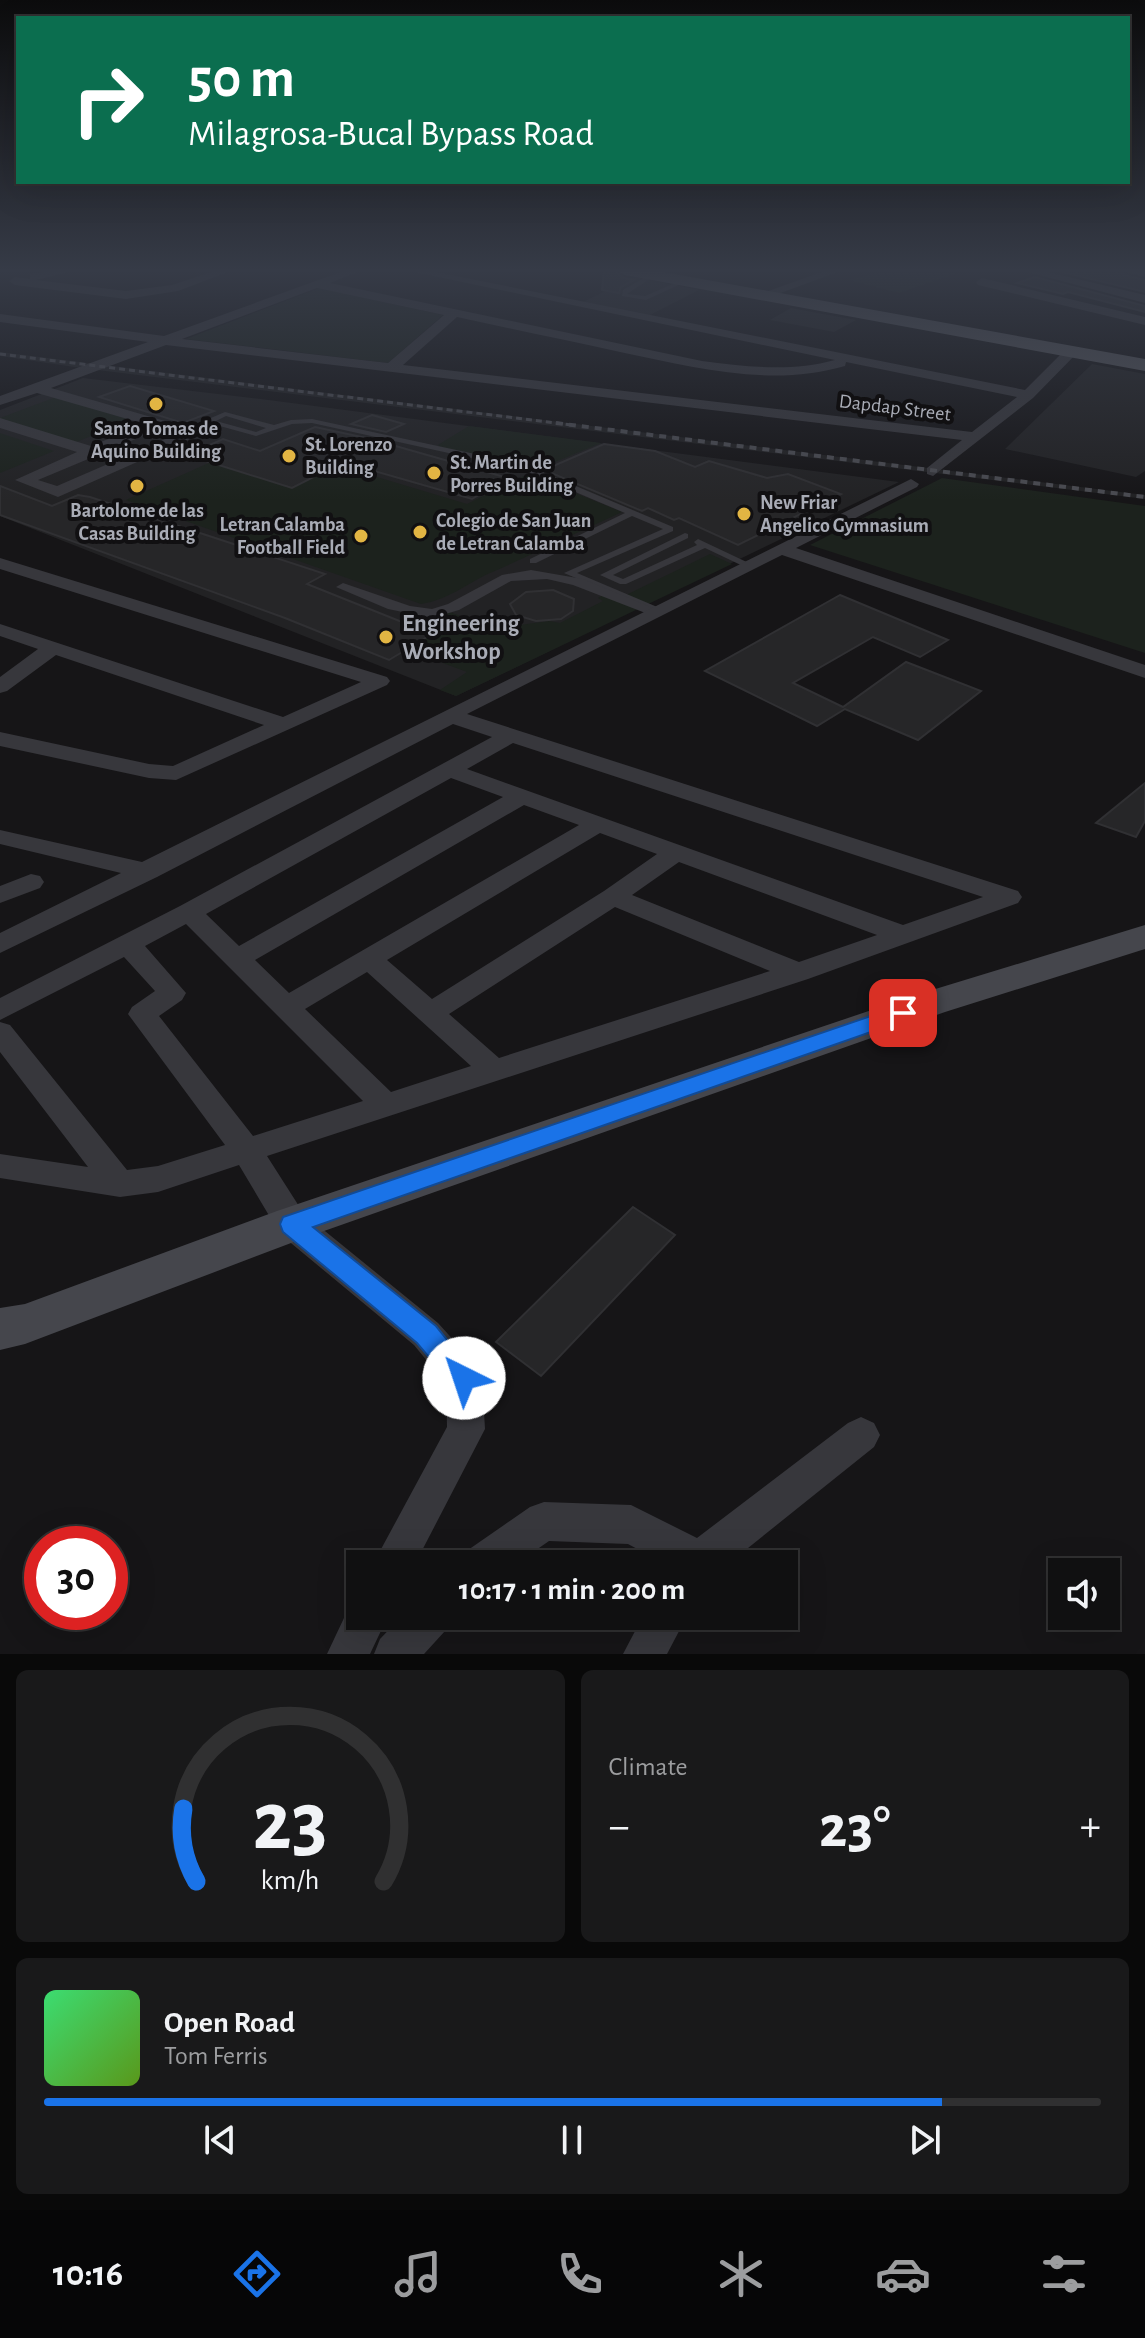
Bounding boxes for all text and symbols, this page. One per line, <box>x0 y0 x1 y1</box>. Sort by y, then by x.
icon: right <box>56 48 160 152</box>
text: 50 m <box>188 51 295 107</box>
text: Milagrosa-Bucal Bypass Road <box>188 116 594 152</box>
street label: Dapdap Street <box>838 391 953 425</box>
marker: Santo Tomas de Aquino Building <box>147 395 165 413</box>
place label: Santo Tomas de Aquino Building <box>91 419 222 462</box>
place label: St. Lorenzo Building <box>305 435 393 478</box>
marker: St. Lorenzo Building <box>280 447 298 465</box>
place label: St. Martin de Porres Building <box>450 453 574 496</box>
marker: St. Martin de Porres Building <box>425 464 443 482</box>
marker: Bartolome de las Casas Building <box>128 477 146 495</box>
place label: New Friar Angelico Gymnasium <box>760 493 929 536</box>
place label: Bartolome de las Casas Building <box>70 501 204 544</box>
marker: New Friar Angelico Gymnasium <box>735 505 753 523</box>
place label: Colegio de San Juan de Letran Calamba <box>436 511 591 554</box>
place label: Letran Calamba Football Field <box>219 515 345 558</box>
marker: Colegio de San Juan de Letran Calamba <box>411 523 429 541</box>
marker: Letran Calamba Football Field <box>352 527 370 545</box>
place label: Engineering Workshop <box>402 612 521 664</box>
marker: Engineering Workshop <box>377 628 395 646</box>
pin <box>869 979 937 1047</box>
icon: arrive <box>881 991 925 1035</box>
position arrow <box>422 1336 506 1420</box>
speed limit sign: 30 <box>24 1526 128 1630</box>
map controls <box>1048 1558 1120 1630</box>
button: sound <box>1048 1558 1120 1630</box>
text: 10:17 · 1 min · 200 m <box>459 1575 685 1605</box>
text: Climate <box>609 1754 687 1780</box>
text: 23 <box>253 1781 328 1865</box>
text: 23° <box>819 1798 891 1858</box>
text: − <box>609 1805 630 1849</box>
text: + <box>1080 1805 1101 1849</box>
text: km/h <box>261 1866 320 1895</box>
text: Open Road <box>164 2008 295 2038</box>
text: Tom Ferris <box>164 2043 268 2069</box>
icon: previous <box>198 2118 242 2162</box>
icon: pause <box>550 2118 594 2162</box>
icon: next <box>903 2118 947 2162</box>
icon: directions <box>229 2246 285 2302</box>
icon: music <box>390 2246 446 2302</box>
icon: phone <box>552 2246 608 2302</box>
icon: climate <box>713 2246 769 2302</box>
icon: car <box>875 2246 931 2302</box>
icon: filters <box>1036 2246 1092 2302</box>
text: 10:16 <box>53 2256 123 2292</box>

